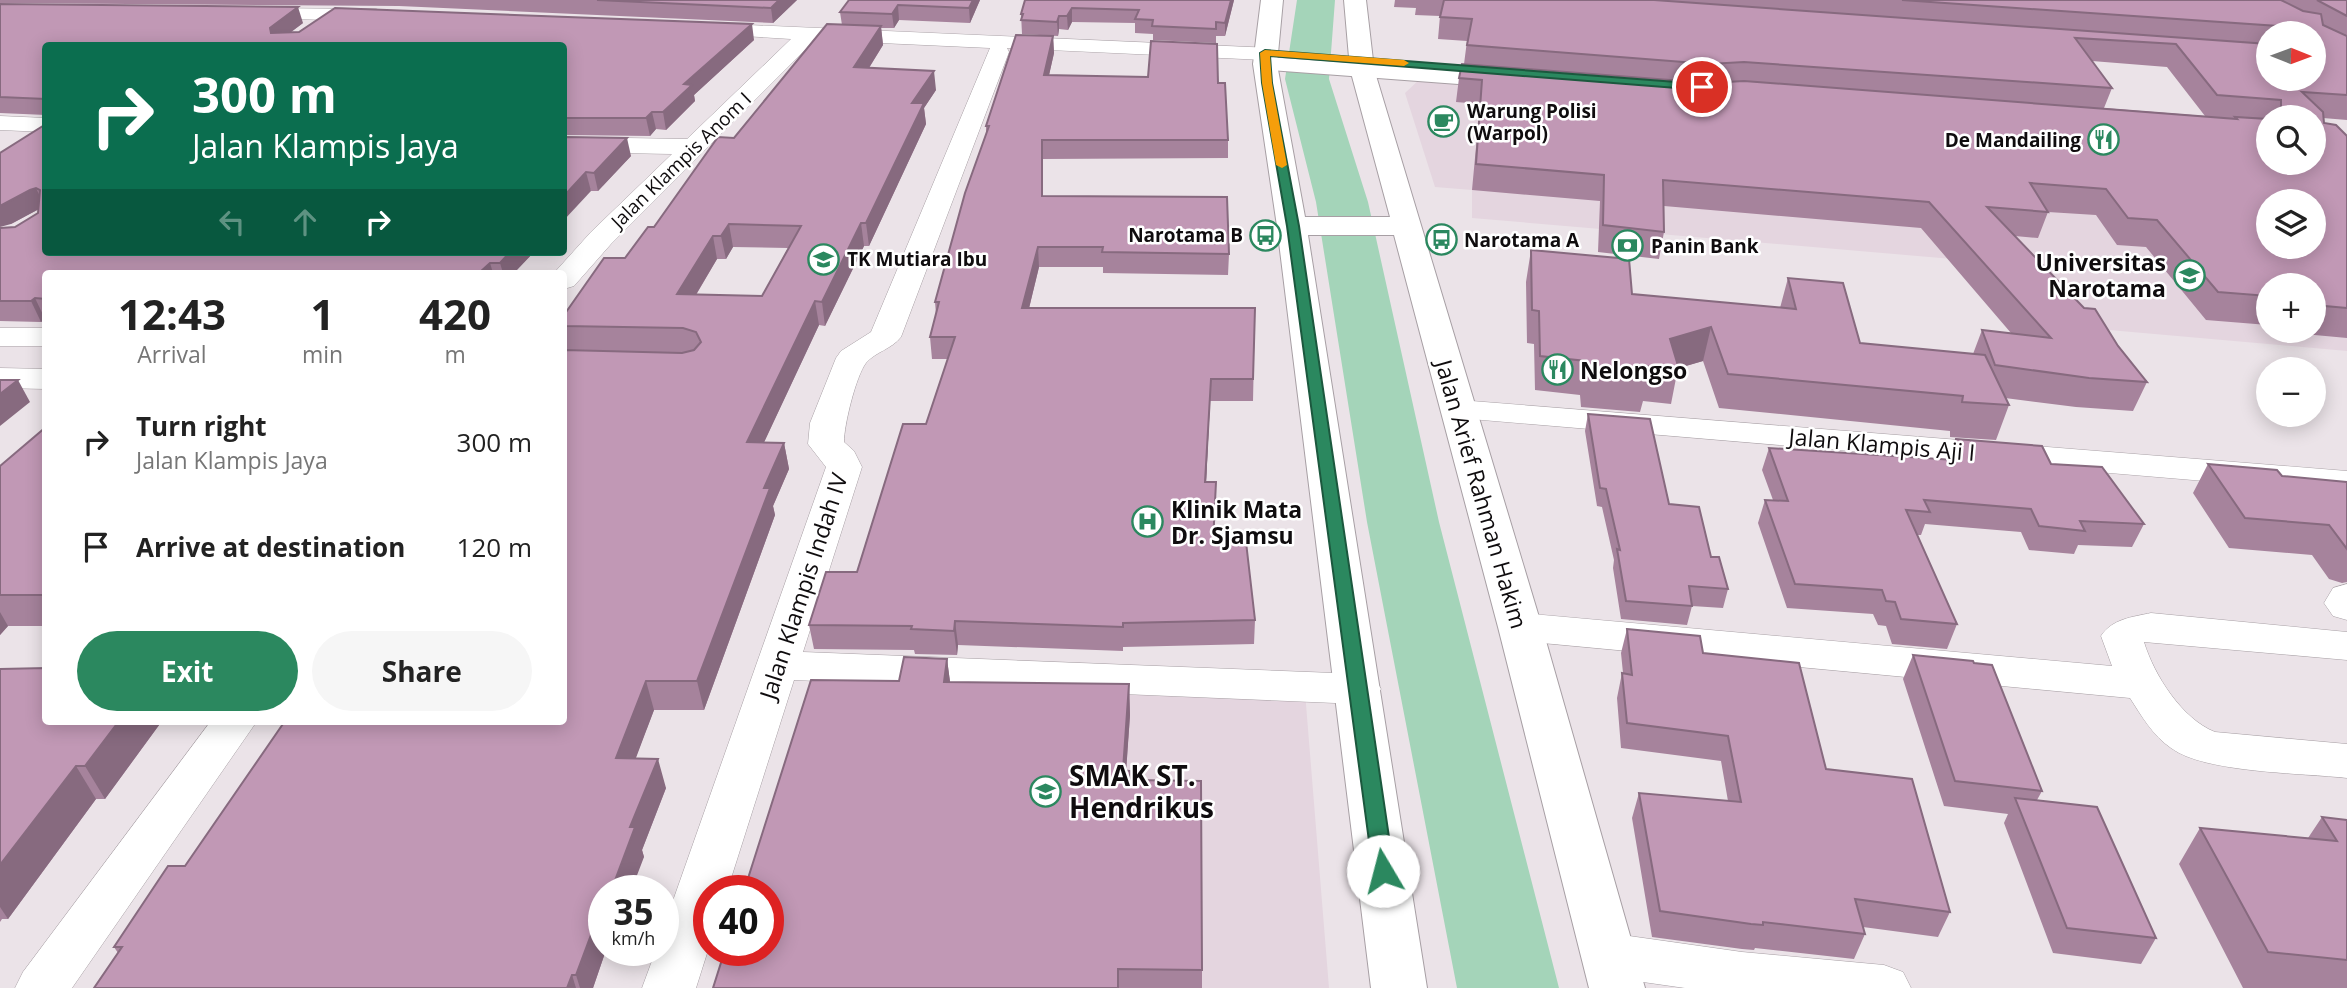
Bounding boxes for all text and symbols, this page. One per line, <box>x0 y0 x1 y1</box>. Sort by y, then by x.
north arrow <box>2256 21 2326 91</box>
map controls <box>2256 21 2326 427</box>
pin <box>1672 57 1732 117</box>
text: 300 m <box>192 61 337 127</box>
icon: arrive <box>1683 68 1721 106</box>
icon: right <box>77 70 168 161</box>
street label: Jalan Klampis Anom I <box>604 86 757 235</box>
place label: Warung Polisi (Warpol) <box>1467 98 1597 146</box>
cafe icon: Warung Polisi (Warpol) <box>1427 105 1461 139</box>
button: search <box>2256 105 2326 175</box>
restaurant icon: De Mandailing <box>2087 123 2121 157</box>
text: Jalan Klampis Jaya <box>192 124 459 167</box>
place label: De Mandailing <box>1945 127 2081 153</box>
button: layers <box>2256 189 2326 259</box>
icon: left <box>213 203 251 241</box>
icon: ahead <box>286 203 324 241</box>
icon: right <box>359 203 397 241</box>
bus stop icon: Narotama B <box>1249 218 1283 252</box>
place label: Narotama B <box>1128 222 1243 248</box>
bus stop icon: Narotama A <box>1424 223 1458 257</box>
place label: Narotama A <box>1464 227 1580 253</box>
bank icon: Panin Bank <box>1611 229 1645 263</box>
place label: Panin Bank <box>1651 233 1759 259</box>
school or university icon: TK Mutiara Ibu <box>807 242 841 276</box>
place label: TK Mutiara Ibu <box>847 246 987 272</box>
place label: Universitas Narotama <box>2036 246 2166 304</box>
school or university icon: Universitas Narotama <box>2172 258 2206 292</box>
button: + <box>2256 273 2326 343</box>
text: 12:43 <box>118 285 226 342</box>
text: 1 <box>310 285 335 342</box>
text: 420 <box>419 285 491 342</box>
text: Arrival <box>137 338 207 370</box>
text: min <box>302 338 343 370</box>
text: m <box>444 338 466 370</box>
restaurant icon: Nelongso <box>1540 353 1574 387</box>
street label: Jalan Arief Rahman Hakim <box>1428 354 1536 632</box>
place label: Nelongso <box>1580 354 1687 386</box>
button: − <box>2256 357 2326 427</box>
text: Turn right <box>136 408 267 444</box>
street label: Jalan Klampis Aji I <box>1785 420 1977 468</box>
icon: right <box>77 423 115 461</box>
text: 300 m <box>457 424 532 460</box>
text: Jalan Klampis Jaya <box>136 444 328 476</box>
street label: Jalan Klampis Indah IV <box>751 469 855 705</box>
place label: Klinik Mata Dr. Sjamsu <box>1171 493 1302 551</box>
hospital icon: Klinik Mata Dr. Sjamsu <box>1131 505 1165 539</box>
icon: arrive <box>77 528 115 566</box>
text: Arrive at destination <box>136 529 405 565</box>
text: 120 m <box>457 529 532 565</box>
button: Exit <box>77 631 298 711</box>
button: Share <box>312 631 532 711</box>
place label: SMAK ST. Hendrikus <box>1069 756 1214 826</box>
school or university icon: SMAK ST. Hendrikus <box>1029 774 1063 808</box>
position arrow <box>1346 834 1420 908</box>
speed limit sign: 40 <box>693 875 784 966</box>
text: 35 <box>613 888 654 935</box>
text: km/h <box>612 926 655 950</box>

